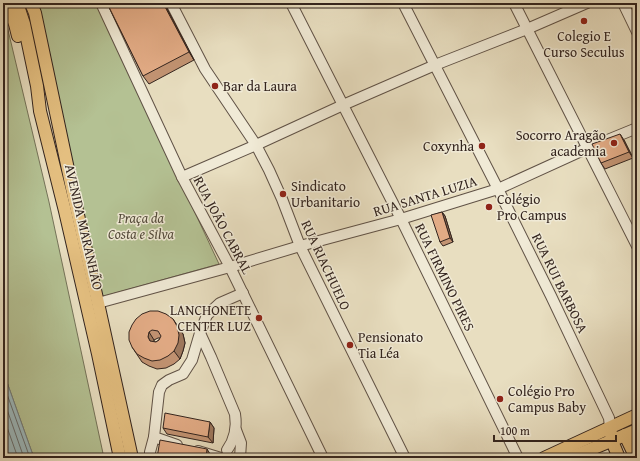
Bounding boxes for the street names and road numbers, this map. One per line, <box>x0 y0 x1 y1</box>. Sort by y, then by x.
street label: AVENIDA MARANHÃO <box>60 162 108 292</box>
street label: RUA SANTA LUZIA <box>371 171 480 221</box>
street label: RUA JOÃO CABRAL <box>189 173 257 278</box>
street label: RUA RIACHUELO <box>296 217 356 313</box>
street label: RUA FIRMINO PIRES <box>410 220 480 334</box>
street label: RUA RUI BARBOSA <box>527 230 593 337</box>

